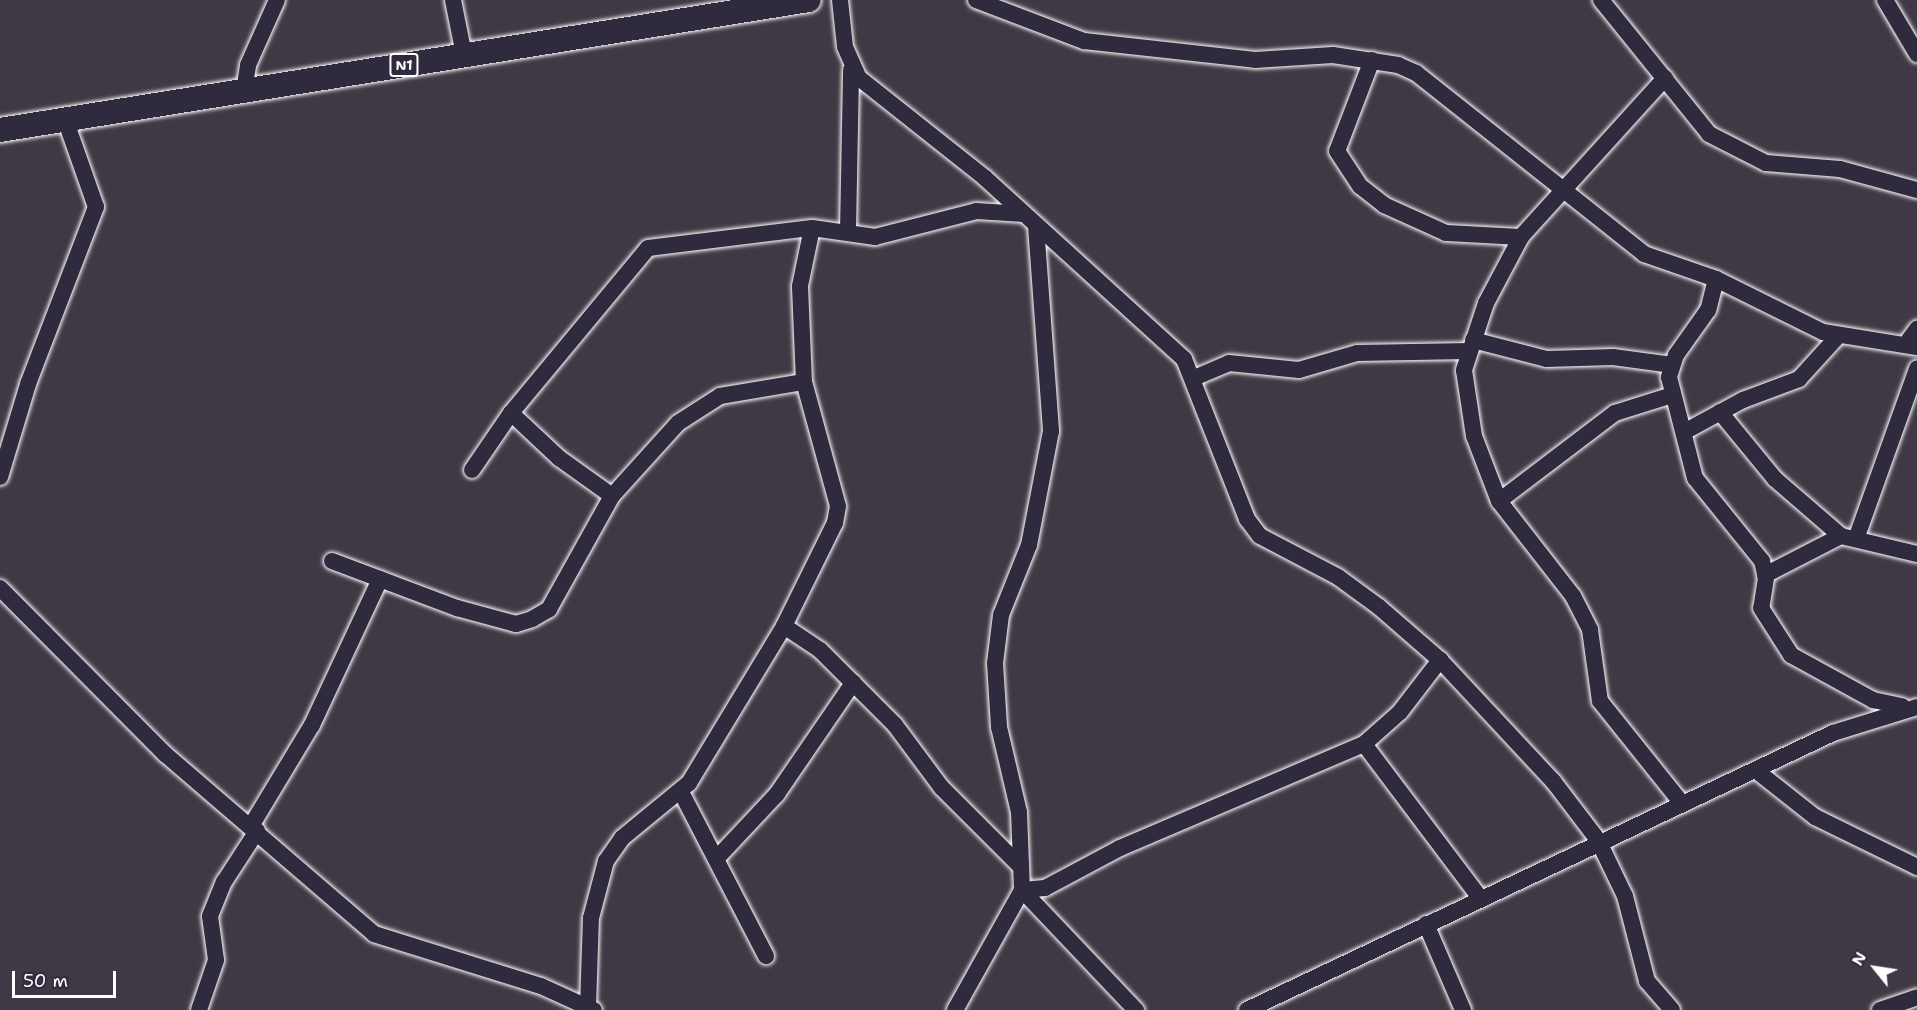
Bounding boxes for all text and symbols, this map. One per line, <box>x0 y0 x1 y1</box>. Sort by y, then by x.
road number: N1 <box>389 54 419 76</box>
north arrow <box>1845 938 1905 998</box>
text: N <box>1847 948 1871 969</box>
scale bar <box>15 959 118 997</box>
text: 50 m <box>23 969 68 993</box>

